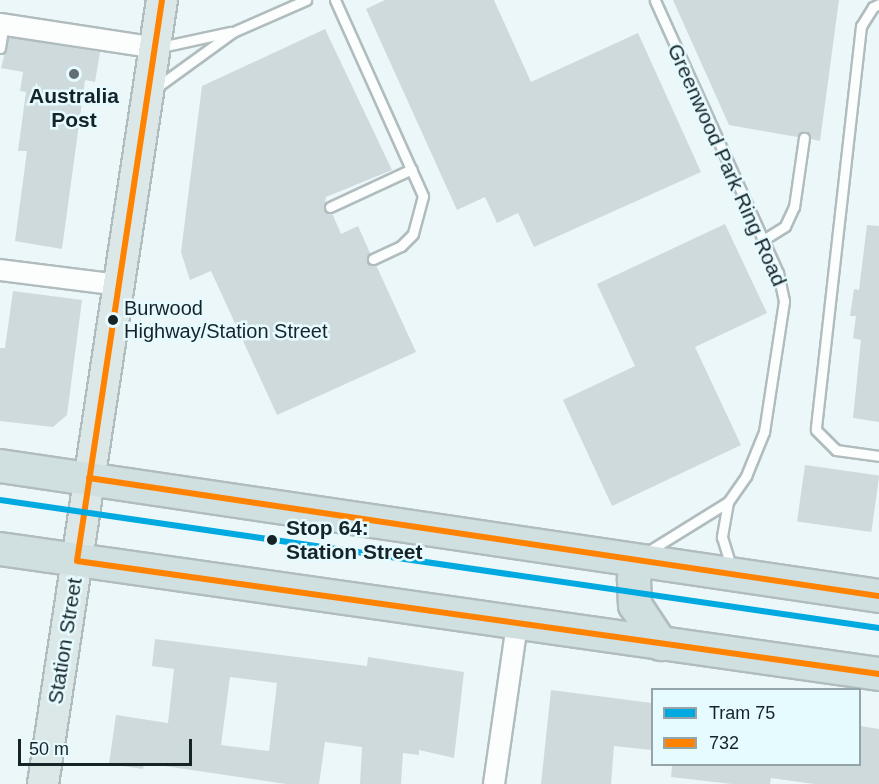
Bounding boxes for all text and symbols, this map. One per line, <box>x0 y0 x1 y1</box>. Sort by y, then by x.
street label: Greenwood Park Ring Road <box>662 40 792 290</box>
marker: Australia Post <box>67 67 81 81</box>
place label: Australia Post <box>29 83 119 133</box>
place label: Burwood Highway/Station Street <box>124 296 327 343</box>
marker: Burwood Highway/Station Street <box>107 314 119 326</box>
place label: Stop 64: Station Street <box>286 515 423 565</box>
marker: Stop 64: Station Street <box>263 531 281 549</box>
street label: Station Street <box>43 576 87 706</box>
legend <box>651 688 861 766</box>
text: Tram 75 <box>709 703 775 723</box>
scale bar <box>21 727 195 765</box>
text: 732 <box>709 733 739 753</box>
text: 50 m <box>29 739 69 759</box>

